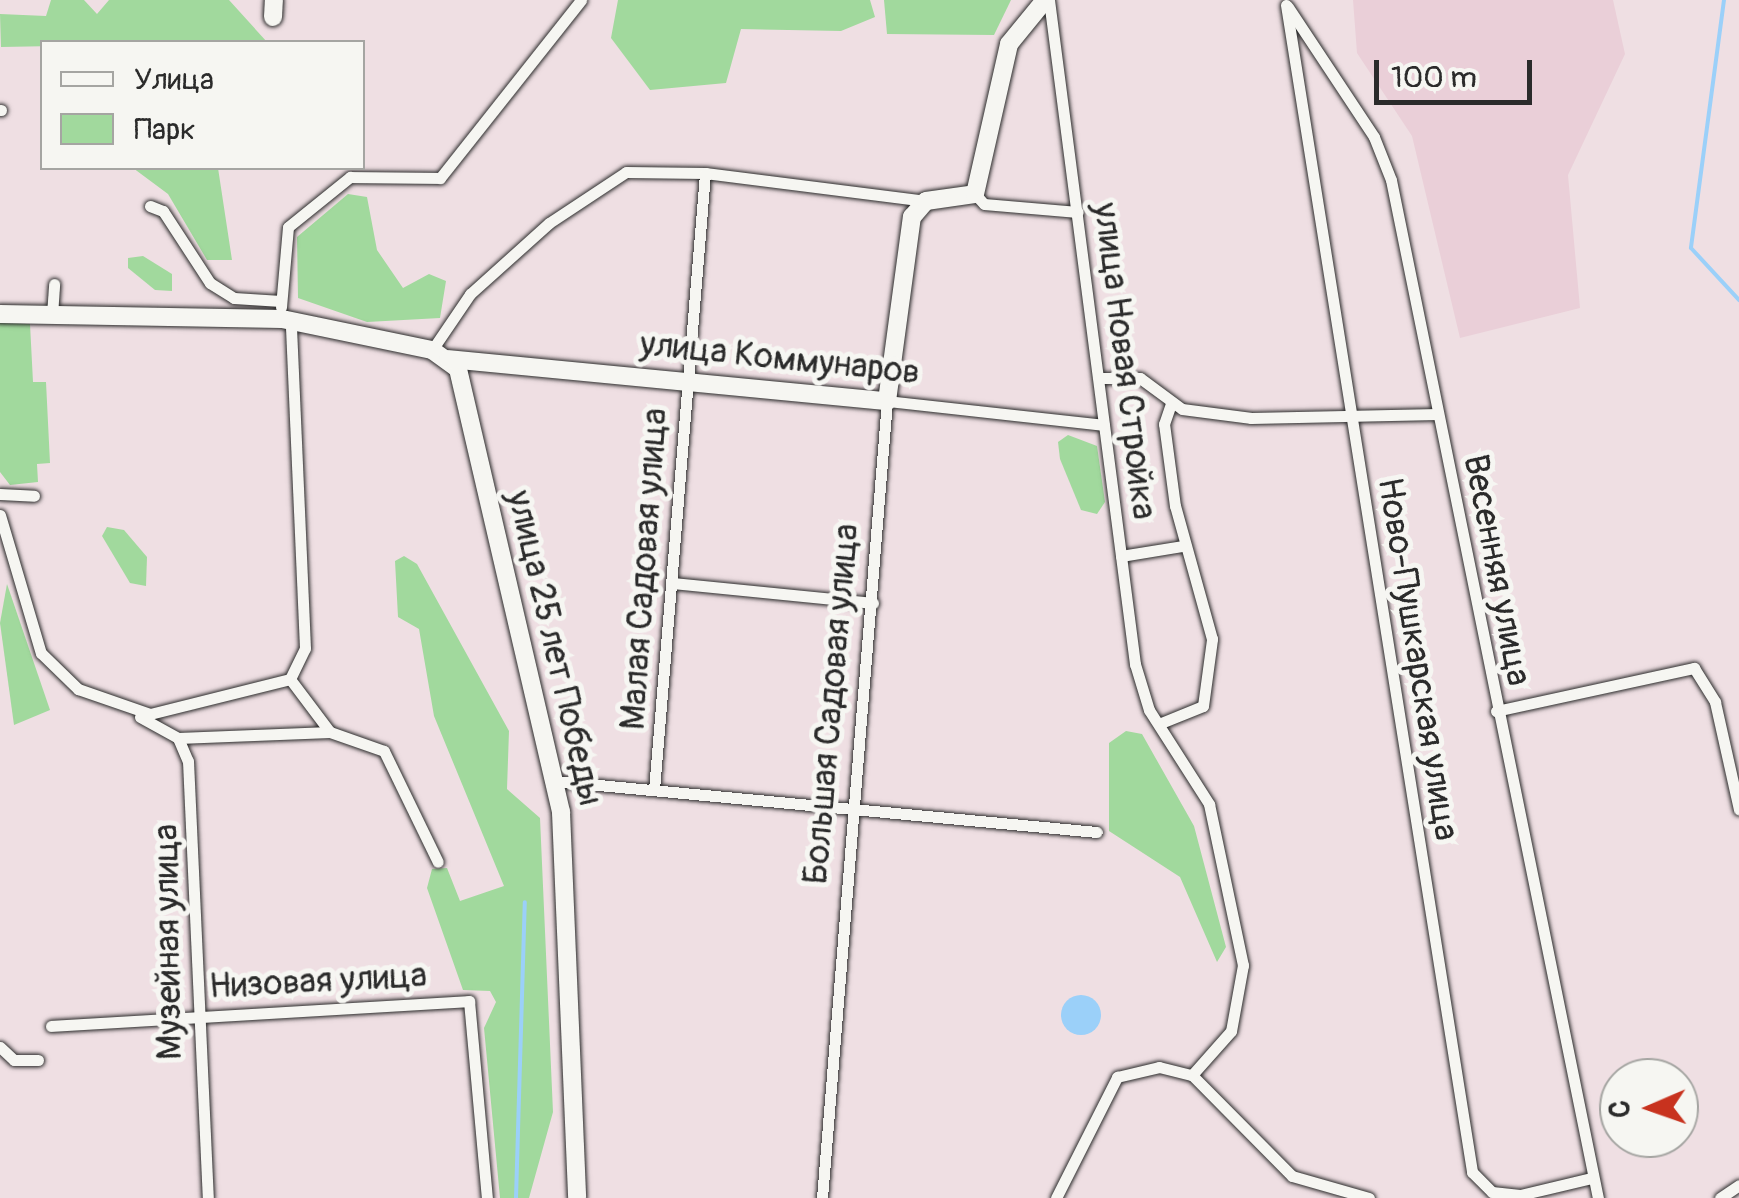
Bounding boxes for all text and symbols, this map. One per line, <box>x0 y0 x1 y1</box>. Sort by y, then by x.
legend <box>40 40 365 170</box>
scale bar <box>1379 40 1536 102</box>
text: 100 m <box>1391 59 1477 96</box>
text: Улица <box>134 61 214 98</box>
text: Парк <box>134 111 196 148</box>
street label: улица Новая Стройка <box>1085 200 1165 522</box>
street label: улица Коммунаров <box>638 322 922 394</box>
street label: Малая Садовая улица <box>612 407 676 731</box>
street label: Весенняя улица <box>1454 451 1540 689</box>
street label: Ново-Пушкарская улица <box>1369 475 1467 843</box>
street label: улица 25 лет Победы <box>498 486 612 810</box>
street label: Большая Садовая улица <box>794 522 868 886</box>
street label: Музейная улица <box>145 824 191 1060</box>
street label: Низовая улица <box>208 954 428 1008</box>
north arrow <box>1599 1058 1699 1158</box>
text: С <box>1603 1100 1638 1118</box>

